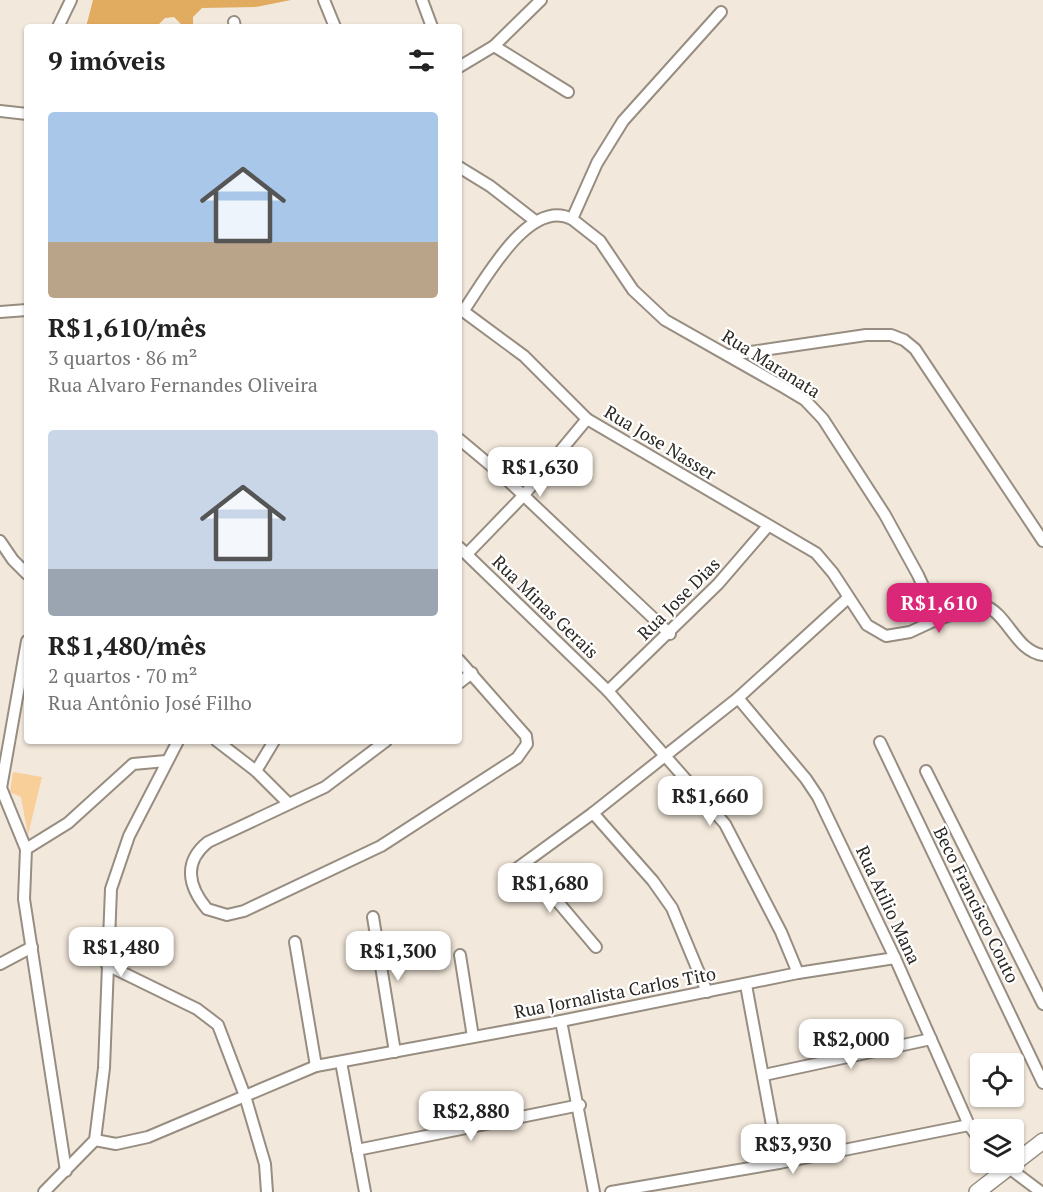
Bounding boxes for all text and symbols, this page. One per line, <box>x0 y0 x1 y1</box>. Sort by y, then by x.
text: 9 imóveis <box>48 43 165 77</box>
icon: filters <box>405 44 438 77</box>
icon: home <box>189 151 297 259</box>
text: R$1,610/mês <box>48 310 206 344</box>
street label: Rua Maranata <box>718 323 825 403</box>
text: 3 quartos · 86 m² <box>48 344 197 371</box>
text: Rua Alvaro Fernandes Oliveira <box>48 371 318 398</box>
street label: Rua Jose Nasser <box>600 399 721 485</box>
pin: R$1,630 <box>485 447 595 498</box>
text: R$1,630 <box>502 453 578 480</box>
icon: home <box>189 469 297 577</box>
street label: Rua Minas Gerais <box>487 549 604 663</box>
street label: Rua Jose Dias <box>632 552 725 645</box>
pin: R$1,610 <box>884 583 994 634</box>
text: R$1,610 <box>901 589 977 616</box>
text: R$1,480/mês <box>48 628 206 662</box>
text: 2 quartos · 70 m² <box>48 662 197 689</box>
text: Rua Antônio José Filho <box>48 689 252 716</box>
pin: R$1,660 <box>655 776 765 827</box>
text: R$1,660 <box>672 782 748 809</box>
street label: Beco Francisco Couto <box>929 822 1025 987</box>
street label: Rua Atilio Mana <box>851 841 927 968</box>
pin: R$1,680 <box>495 863 605 914</box>
text: R$1,680 <box>512 869 588 896</box>
pin: R$1,480 <box>66 927 176 978</box>
pin: R$1,300 <box>343 931 453 982</box>
text: R$1,480 <box>83 933 159 960</box>
text: R$1,300 <box>360 937 436 964</box>
street label: Rua Jornalista Carlos Tito <box>512 961 718 1023</box>
pin: R$2,000 <box>796 1019 906 1070</box>
text: R$2,000 <box>813 1025 889 1052</box>
map controls <box>970 1053 1024 1173</box>
button: locate <box>970 1053 1024 1107</box>
pin: R$2,880 <box>416 1091 526 1142</box>
text: R$2,880 <box>433 1097 509 1124</box>
button: layers <box>970 1119 1024 1173</box>
pin: R$3,930 <box>738 1124 848 1175</box>
text: R$3,930 <box>755 1130 831 1157</box>

